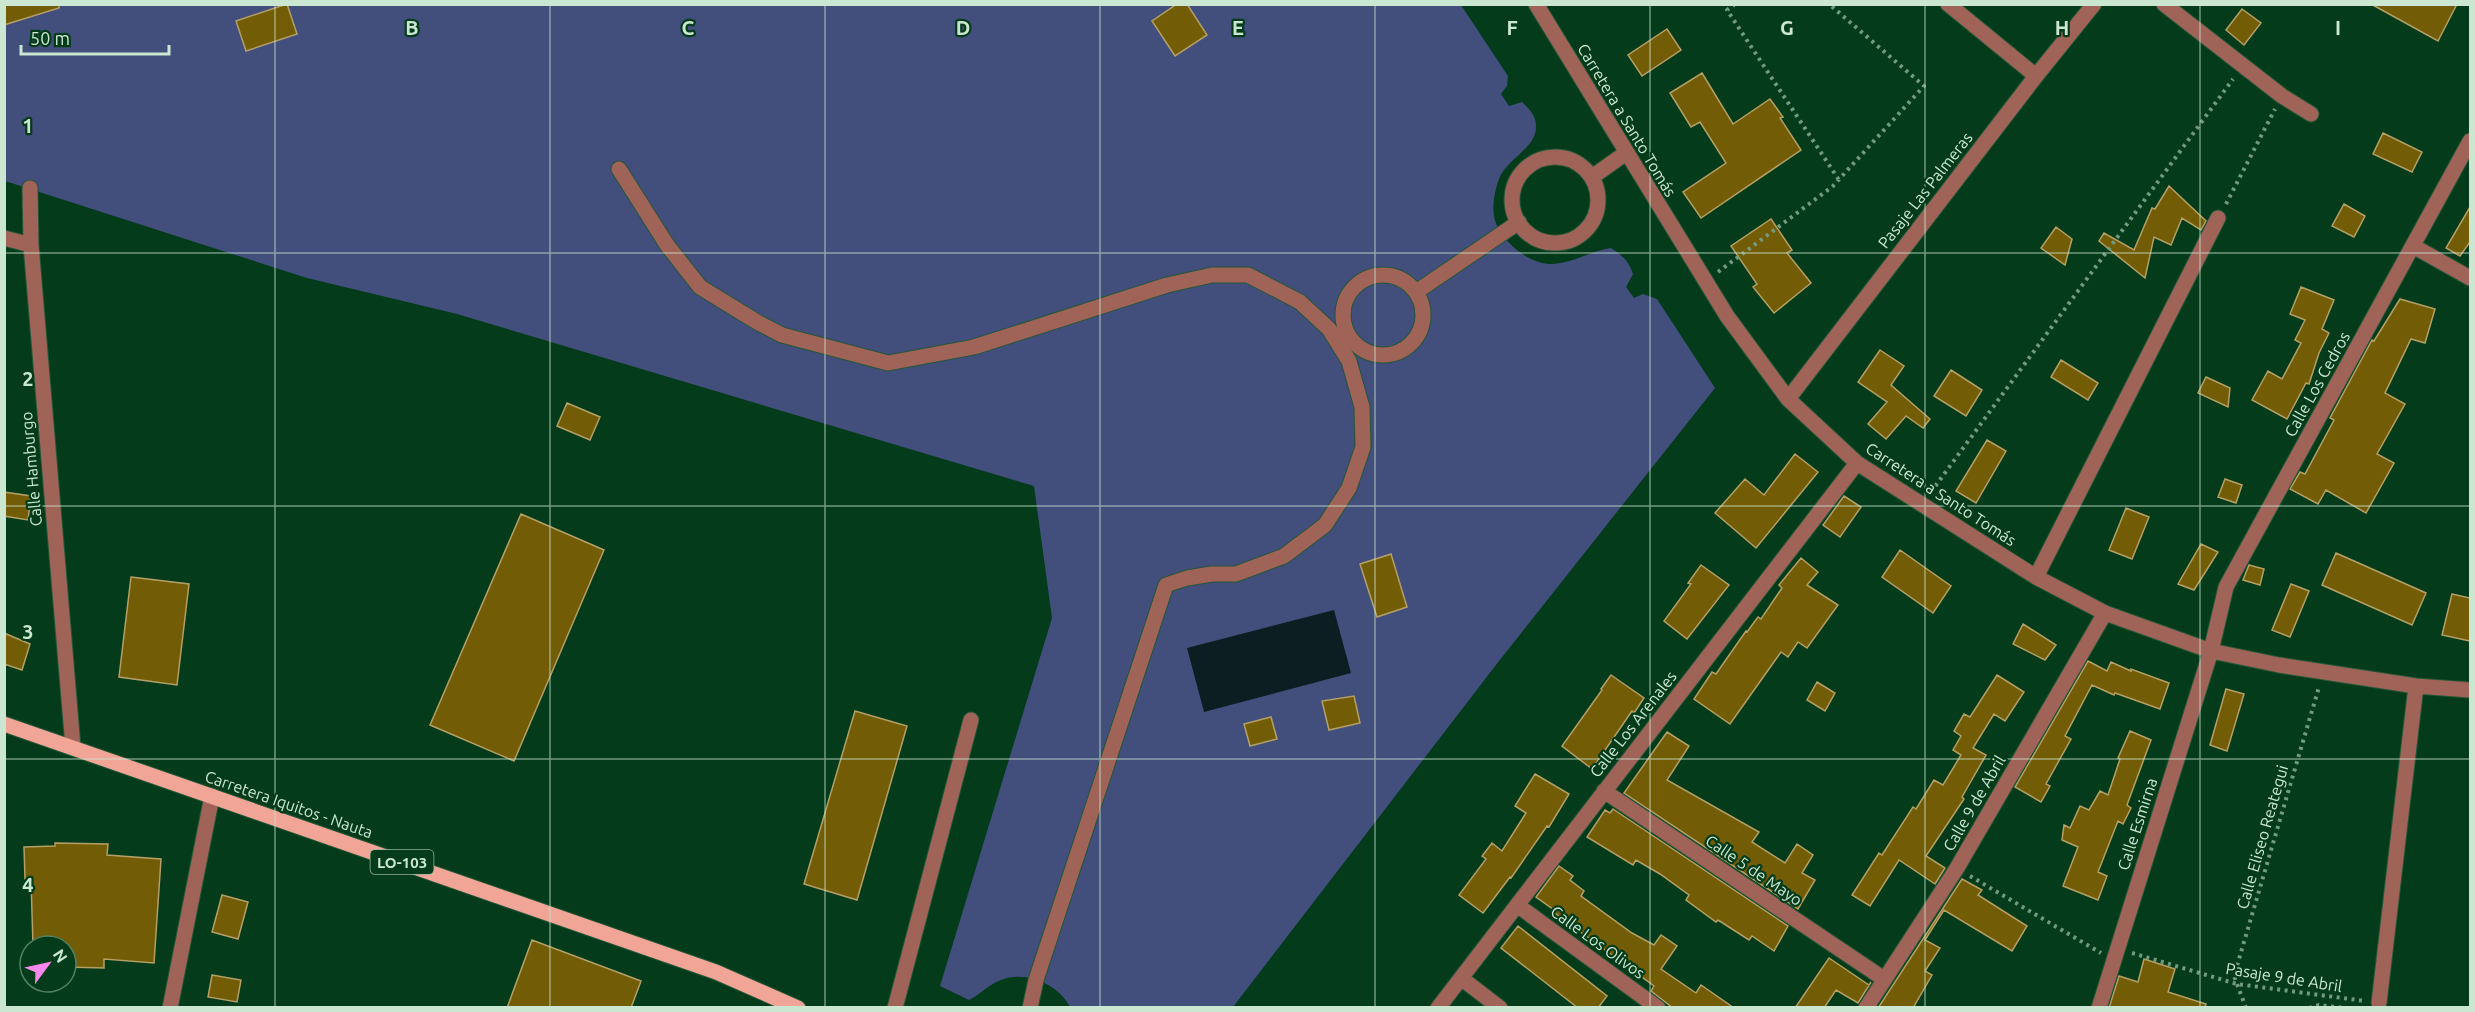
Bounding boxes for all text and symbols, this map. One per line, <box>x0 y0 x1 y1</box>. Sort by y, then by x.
text: B <box>405 16 419 39</box>
text: C <box>682 16 695 39</box>
text: D <box>956 16 970 39</box>
text: E <box>1232 16 1244 39</box>
text: F <box>1506 16 1518 39</box>
text: G <box>1780 16 1794 39</box>
text: H <box>2055 16 2069 39</box>
text: I <box>2335 16 2341 39</box>
scale bar <box>21 18 170 56</box>
text: 50 m <box>30 28 70 48</box>
street label: Carretera a Santo Tomás <box>1574 40 1680 200</box>
text: 1 <box>22 114 34 137</box>
street label: Pasaje Las Palmeras <box>1874 129 1976 251</box>
street label: Calle Los Cedros <box>2281 328 2353 440</box>
text: 2 <box>22 367 34 390</box>
street label: Calle Hamburgo <box>17 411 45 527</box>
street label: Carretera a Santo Tomás <box>1863 439 2019 549</box>
text: 3 <box>22 620 34 643</box>
street label: Calle Los Arenales <box>1586 667 1680 781</box>
street label: Calle 9 de Abril <box>1939 752 2009 854</box>
street label: Calle Eliseo Reategui <box>2233 763 2291 911</box>
street label: Carretera Iquitos - Nauta <box>203 767 375 841</box>
street label: Calle Esmirna <box>2114 776 2160 872</box>
street label: Calle 5 de Mayo <box>1702 831 1806 909</box>
road number: LO-103 <box>370 850 434 874</box>
text: 4 <box>22 873 34 896</box>
street label: Calle Los Olivos <box>1548 902 1648 982</box>
north arrow <box>18 934 78 994</box>
text: N <box>50 946 71 966</box>
street label: Pasaje 9 de Abril <box>2224 959 2344 995</box>

